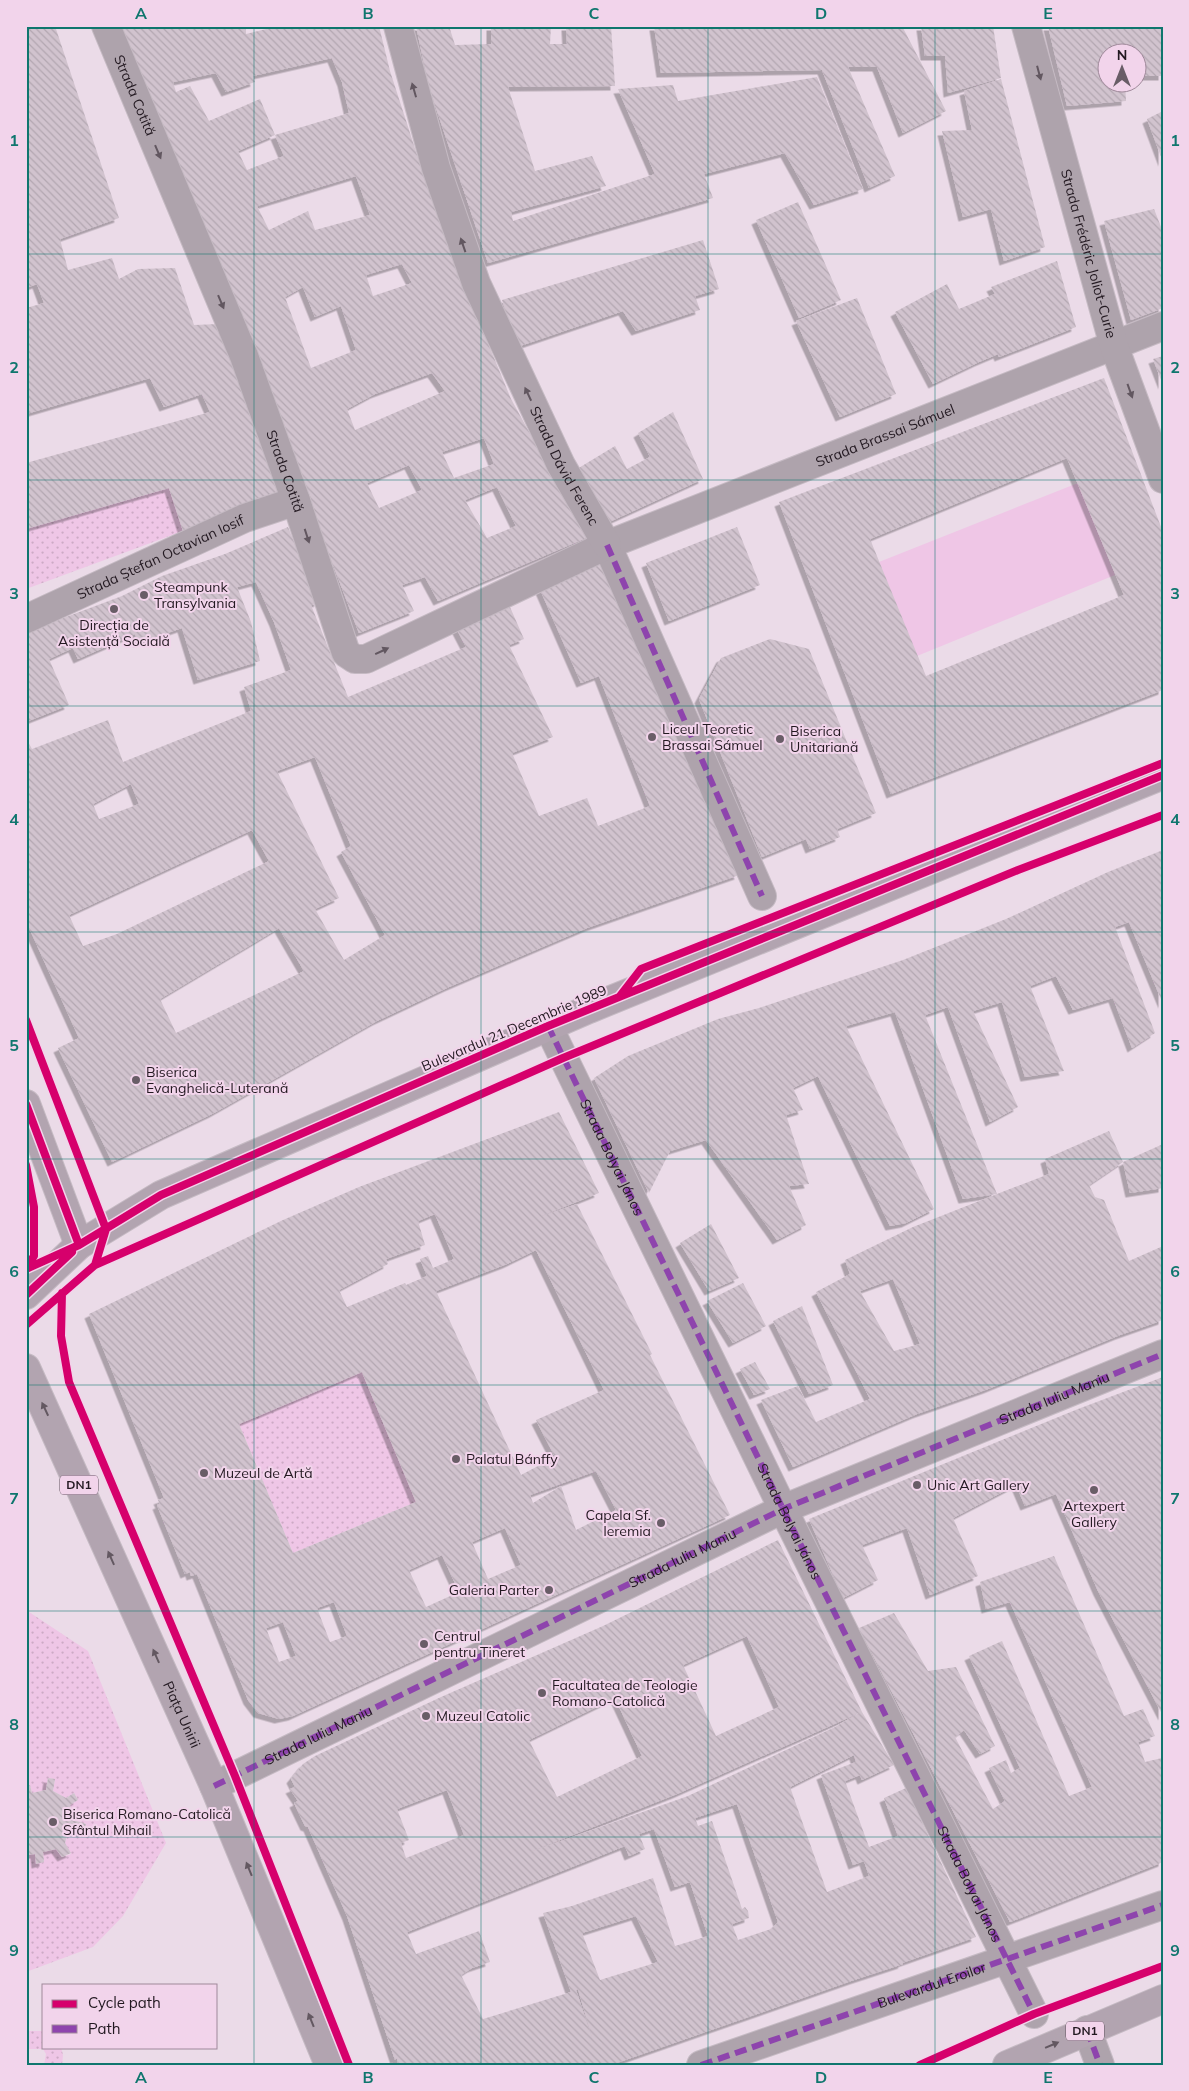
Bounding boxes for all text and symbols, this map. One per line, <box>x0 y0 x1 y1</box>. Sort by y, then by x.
text: A <box>135 3 147 23</box>
text: B <box>362 3 374 23</box>
text: C <box>589 3 600 23</box>
text: D <box>815 3 827 23</box>
text: E <box>1043 3 1053 23</box>
north arrow <box>1096 42 1146 92</box>
text: N <box>1117 46 1127 64</box>
street label: Strada Cotită <box>110 52 160 138</box>
one-way arrow <box>1035 66 1043 81</box>
one-way arrow <box>410 82 418 97</box>
text: 1 <box>9 130 19 150</box>
text: 1 <box>1170 130 1180 150</box>
one-way arrow <box>154 145 162 160</box>
street label: Strada Frédéric Joliot-Curie <box>1057 167 1120 340</box>
one-way arrow <box>459 237 467 252</box>
one-way arrow <box>217 295 225 309</box>
text: 2 <box>9 357 19 377</box>
text: 2 <box>1170 357 1180 377</box>
one-way arrow <box>1127 384 1134 399</box>
one-way arrow <box>523 387 531 401</box>
street label: Strada Brassai Sámuel <box>813 400 957 471</box>
street label: Strada Dávid Ferenc <box>526 403 603 529</box>
street label: Strada Cotită <box>262 428 308 515</box>
street label: Strada Ștefan Octavian Iosif <box>74 511 247 603</box>
one-way arrow <box>304 529 311 544</box>
place label: Steampunk Transylvania <box>154 578 236 612</box>
text: 3 <box>9 583 19 603</box>
text: 3 <box>1170 583 1180 603</box>
marker: Steampunk Transylvania <box>138 589 150 601</box>
marker: Direcția de Asistență Socială <box>108 603 120 615</box>
place label: Direcția de Asistență Socială <box>58 616 170 650</box>
one-way arrow <box>375 647 389 655</box>
place label: Liceul Teoretic Brassai Sámuel <box>662 720 763 754</box>
place label: Biserica Unitariană <box>790 722 858 756</box>
marker: Liceul Teoretic Brassai Sámuel <box>646 731 658 743</box>
marker: Biserica Unitariană <box>774 733 786 745</box>
text: 4 <box>9 809 19 829</box>
text: 4 <box>1170 809 1180 829</box>
street label: Bulevardul 21 Decembrie 1989 <box>419 981 609 1075</box>
text: 5 <box>9 1035 19 1055</box>
text: 5 <box>1170 1035 1180 1055</box>
place label: Biserica Evanghelică-Luterană <box>146 1063 288 1097</box>
marker: Biserica Evanghelică-Luterană <box>130 1074 142 1086</box>
street label: Strada Bolyai János <box>576 1096 648 1218</box>
text: 6 <box>9 1261 19 1281</box>
text: 6 <box>1170 1261 1180 1281</box>
street label: Strada Iuliu Maniu <box>997 1368 1112 1429</box>
one-way arrow <box>41 1402 49 1416</box>
place label: Palatul Bánffy <box>466 1450 558 1468</box>
marker: Palatul Bánffy <box>450 1453 462 1465</box>
street label: Strada Bolyai János <box>753 1460 826 1582</box>
place label: Muzeul de Artă <box>214 1464 313 1482</box>
marker: Muzeul de Artă <box>198 1467 210 1479</box>
road number: DN1 <box>60 1476 98 1494</box>
place label: Unic Art Gallery <box>927 1476 1030 1494</box>
marker: Unic Art Gallery <box>911 1479 923 1491</box>
marker: Artexpert Gallery <box>1088 1484 1100 1496</box>
text: 7 <box>9 1488 19 1508</box>
text: 7 <box>1170 1488 1180 1508</box>
place label: Artexpert Gallery <box>1063 1497 1125 1531</box>
place label: Capela Sf. Ieremia <box>586 1506 651 1540</box>
marker: Capela Sf. Ieremia <box>655 1517 667 1529</box>
street label: Strada Iuliu Maniu <box>626 1524 739 1592</box>
one-way arrow <box>107 1551 115 1565</box>
place label: Galeria Parter <box>449 1581 540 1599</box>
marker: Galeria Parter <box>543 1584 555 1596</box>
place label: Centrul pentru Tineret <box>434 1627 525 1661</box>
marker: Centrul pentru Tineret <box>418 1638 430 1650</box>
one-way arrow <box>151 1649 159 1663</box>
place label: Facultatea de Teologie Romano-Catolică <box>552 1676 698 1710</box>
street label: Piața Unirii <box>159 1678 205 1751</box>
marker: Facultatea de Teologie Romano-Catolică <box>536 1687 548 1699</box>
street label: Strada Iuliu Maniu <box>261 1701 375 1769</box>
place label: Muzeul Catolic <box>436 1707 530 1725</box>
marker: Muzeul Catolic <box>420 1710 432 1722</box>
text: 8 <box>9 1714 19 1734</box>
text: 8 <box>1170 1714 1180 1734</box>
place label: Biserica Romano-Catolică Sfântul Mihail <box>63 1805 231 1839</box>
marker: Biserica Romano-Catolică Sfântul Mihail <box>47 1816 59 1828</box>
street label: Strada Bolyai János <box>933 1823 1006 1945</box>
one-way arrow <box>244 1862 252 1877</box>
text: 9 <box>9 1940 19 1960</box>
text: 9 <box>1170 1940 1180 1960</box>
street label: Bulevardul Eroilor <box>875 1958 989 2012</box>
legend <box>42 1984 218 2048</box>
text: Cycle path <box>88 1993 161 2012</box>
one-way arrow <box>306 2013 314 2027</box>
text: Path <box>88 2019 120 2038</box>
road number: DN1 <box>1066 2022 1104 2040</box>
one-way arrow <box>1045 2041 1059 2049</box>
text: A <box>135 2067 147 2087</box>
text: B <box>362 2067 374 2087</box>
text: C <box>589 2067 600 2087</box>
text: D <box>815 2067 827 2087</box>
text: E <box>1043 2067 1053 2087</box>

